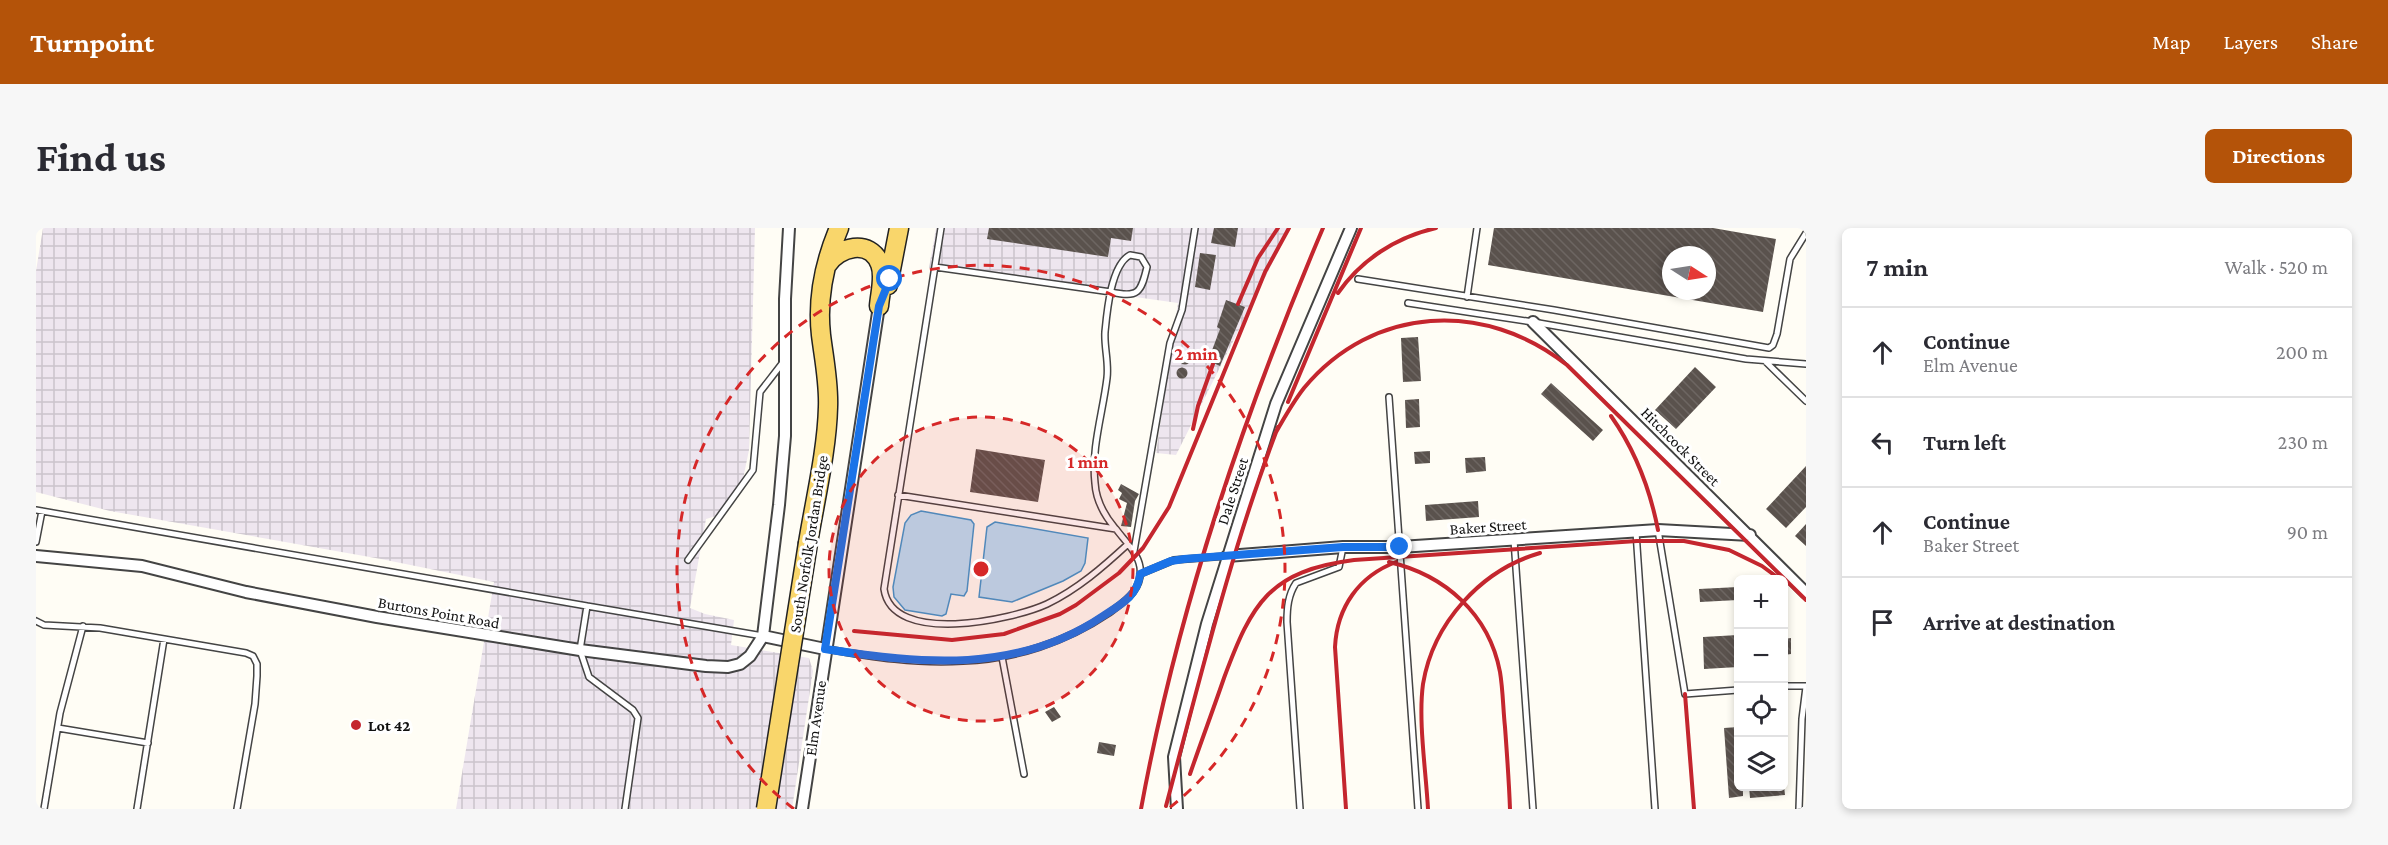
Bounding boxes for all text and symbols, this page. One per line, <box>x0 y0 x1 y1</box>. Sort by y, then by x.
text: Turnpoint <box>30 27 154 58</box>
text: Map <box>2152 30 2191 54</box>
text: Layers <box>2224 30 2278 54</box>
text: Share <box>2311 30 2358 54</box>
button: Directions <box>2205 129 2352 183</box>
text: Find us <box>36 133 166 180</box>
north arrow <box>1662 246 1716 300</box>
text: 7 min <box>1866 253 1928 282</box>
text: Walk · 520 m <box>2225 256 2328 278</box>
route start <box>876 265 902 291</box>
text: Continue <box>1923 329 2010 354</box>
icon: ahead <box>1866 336 1899 369</box>
text: 200 m <box>2276 341 2328 363</box>
text: 2 min <box>1174 344 1218 364</box>
text: Elm Avenue <box>1923 354 2018 376</box>
street label: Hitchcock Street <box>1638 403 1724 490</box>
icon: left <box>1866 426 1899 459</box>
text: Turn left <box>1923 430 2006 455</box>
text: 230 m <box>2278 431 2328 453</box>
text: 1 min <box>1068 452 1109 472</box>
street label: South Norfolk Jordan Bridge <box>786 454 832 634</box>
street label: Dale Street <box>1214 455 1252 527</box>
text: Continue <box>1923 509 2010 534</box>
street label: Baker Street <box>1449 515 1528 538</box>
icon: ahead <box>1866 516 1899 549</box>
text: 90 m <box>2287 521 2328 543</box>
route end <box>1386 533 1412 559</box>
text: Baker Street <box>1923 534 2019 556</box>
centre of rings <box>971 559 991 579</box>
map controls <box>1734 575 1788 791</box>
button: + <box>1734 575 1788 629</box>
street label: Burtons Point Road <box>377 593 502 632</box>
icon: arrive <box>1866 606 1899 639</box>
text: Arrive at destination <box>1923 610 2115 635</box>
button: − <box>1734 629 1788 683</box>
street label: Elm Avenue <box>802 679 829 757</box>
button: locate <box>1734 683 1788 737</box>
place label: Lot 42 <box>368 717 410 734</box>
marker: Lot 42 <box>349 718 363 732</box>
button: layers <box>1734 737 1788 791</box>

